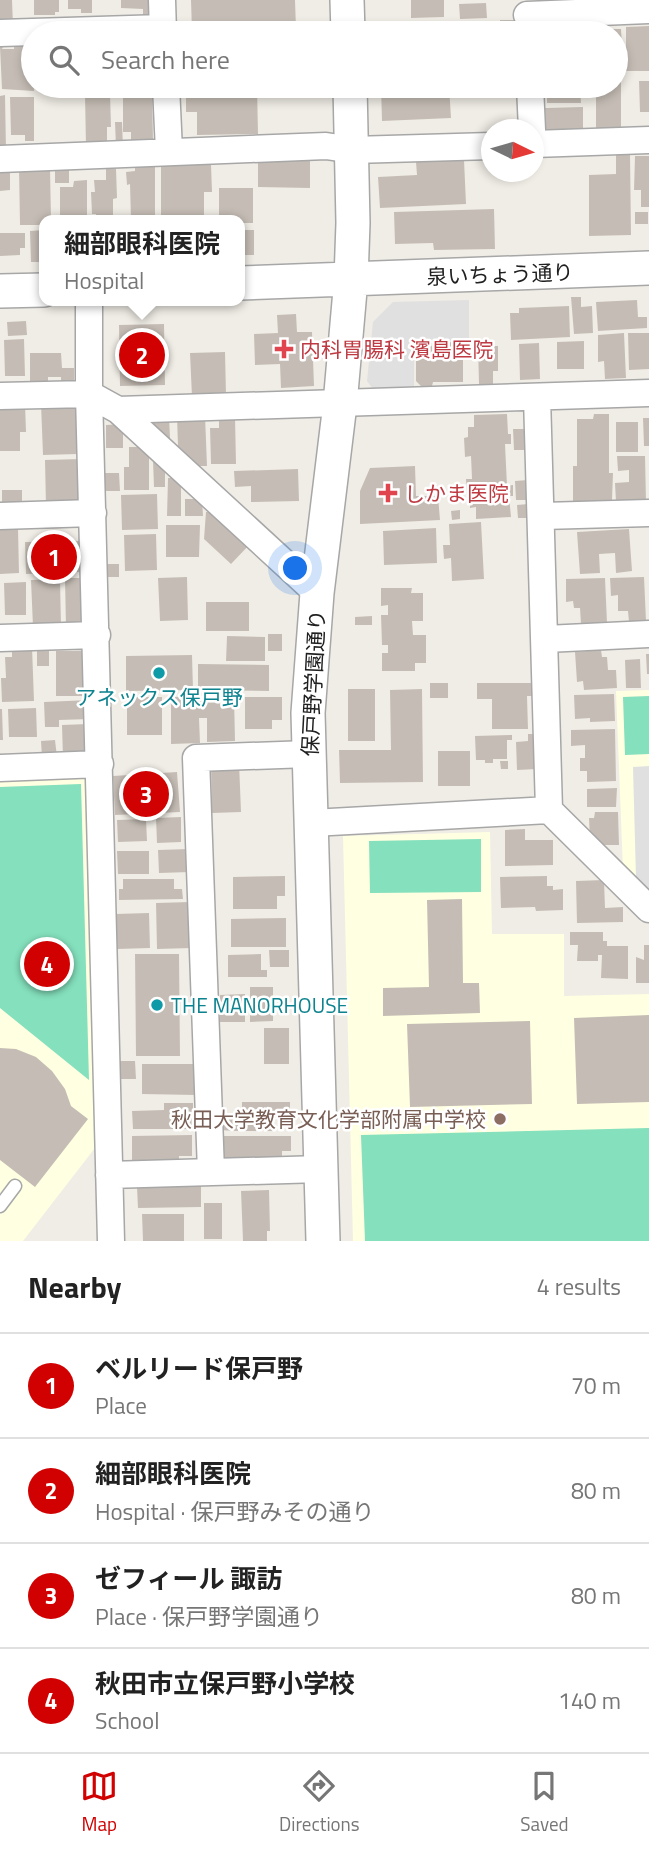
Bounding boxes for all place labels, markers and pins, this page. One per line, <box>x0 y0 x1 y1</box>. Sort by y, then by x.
pin: 2 <box>119 329 165 381</box>
place label: 内科胃腸科 濱島医院 <box>300 333 494 365</box>
marker: 内科胃腸科 濱島医院 <box>274 339 294 359</box>
place label: しかま医院 <box>404 477 509 509</box>
marker: しかま医院 <box>378 483 398 503</box>
pin: 1 <box>31 531 77 583</box>
marker: アネックス保戸野 <box>151 665 167 681</box>
place label: アネックス保戸野 <box>75 681 243 713</box>
pin: 3 <box>123 768 169 820</box>
pin: 4 <box>24 938 70 990</box>
place label: THE MANORHOUSE <box>171 989 348 1021</box>
marker: THE MANORHOUSE <box>149 997 165 1013</box>
place label: 秋田大学教育文化学部附属中学校 <box>171 1103 486 1135</box>
marker: 秋田大学教育文化学部附属中学校 <box>492 1111 508 1127</box>

